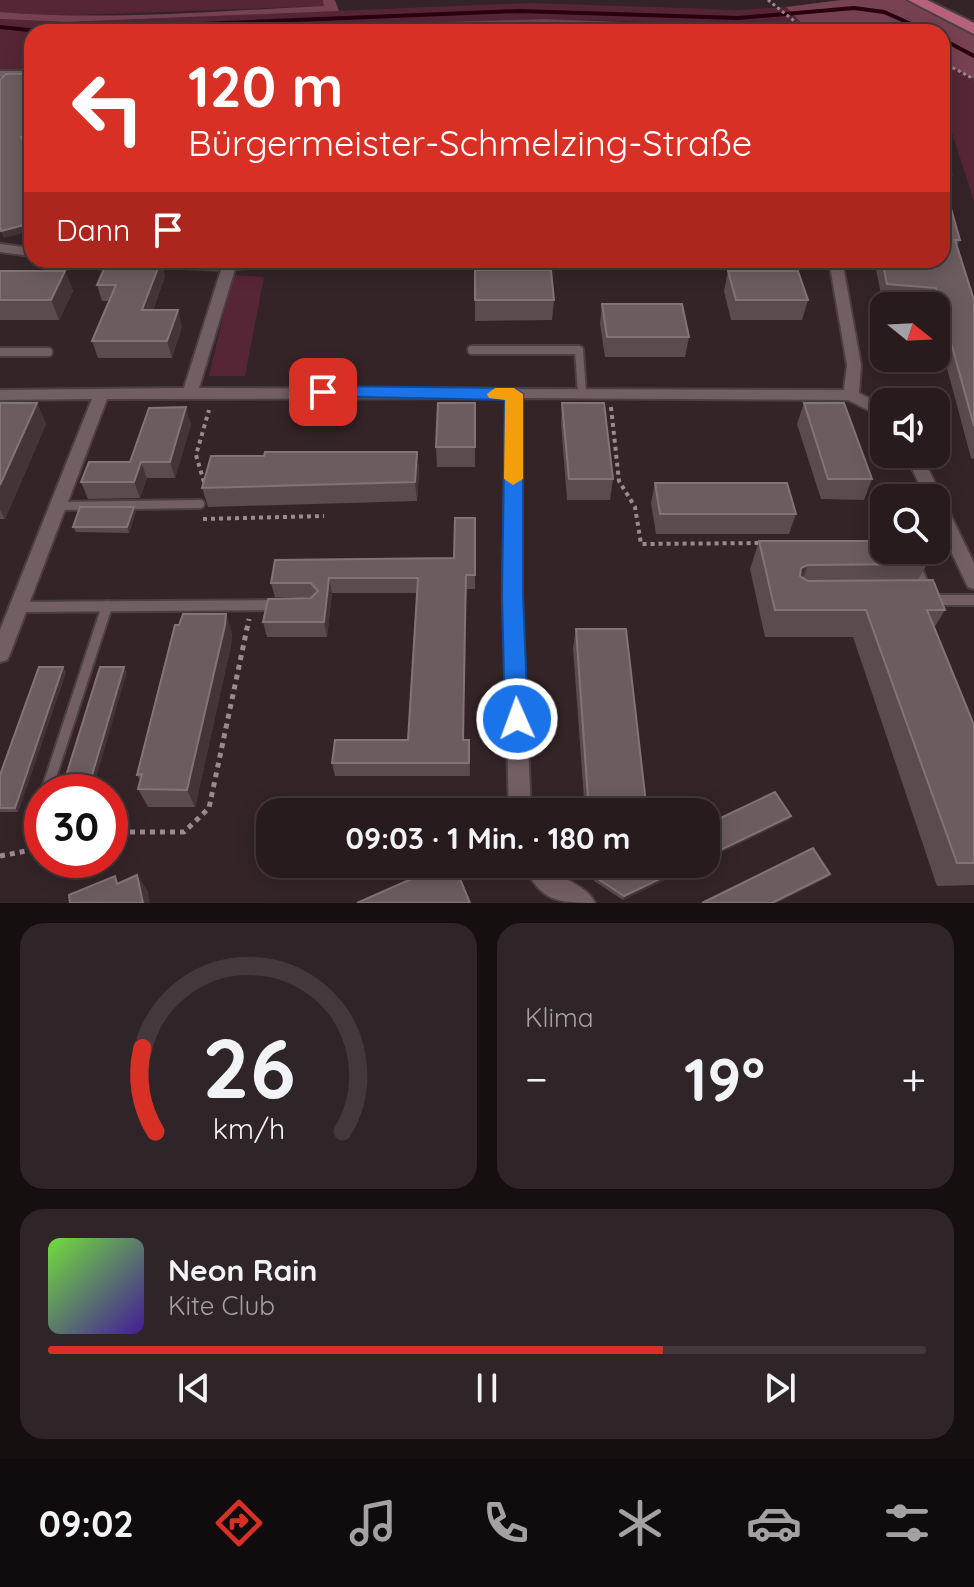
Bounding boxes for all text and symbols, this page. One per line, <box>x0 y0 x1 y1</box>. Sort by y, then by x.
text: 120 m <box>188 51 343 121</box>
icon: left <box>56 56 160 160</box>
text: Bürgermeister-Schmelzing-Straße <box>188 120 752 165</box>
icon: arrive <box>146 208 190 252</box>
text: Dann <box>56 211 130 249</box>
north arrow <box>870 292 950 372</box>
map controls <box>870 292 950 564</box>
pin <box>289 358 357 426</box>
icon: arrive <box>301 370 345 414</box>
button: sound <box>870 388 950 468</box>
button: search <box>870 484 950 564</box>
position arrow <box>475 677 559 761</box>
speed limit sign: 30 <box>24 774 128 878</box>
text: 09:03 · 1 Min. · 180 m <box>346 819 630 857</box>
text: Klima <box>525 1001 594 1034</box>
text: 26 <box>202 1015 295 1119</box>
text: 19° <box>684 1041 765 1116</box>
text: − <box>525 1051 548 1106</box>
text: + <box>901 1051 926 1106</box>
text: km/h <box>212 1110 285 1146</box>
text: Neon Rain <box>168 1251 317 1289</box>
text: Kite Club <box>168 1289 275 1322</box>
icon: previous <box>172 1366 216 1410</box>
icon: pause <box>465 1366 509 1410</box>
icon: next <box>758 1366 802 1410</box>
icon: directions <box>211 1495 267 1551</box>
icon: music <box>345 1495 401 1551</box>
icon: phone <box>478 1495 534 1551</box>
icon: climate <box>612 1495 668 1551</box>
icon: car <box>746 1495 802 1551</box>
icon: filters <box>879 1495 935 1551</box>
text: 09:02 <box>39 1501 134 1546</box>

